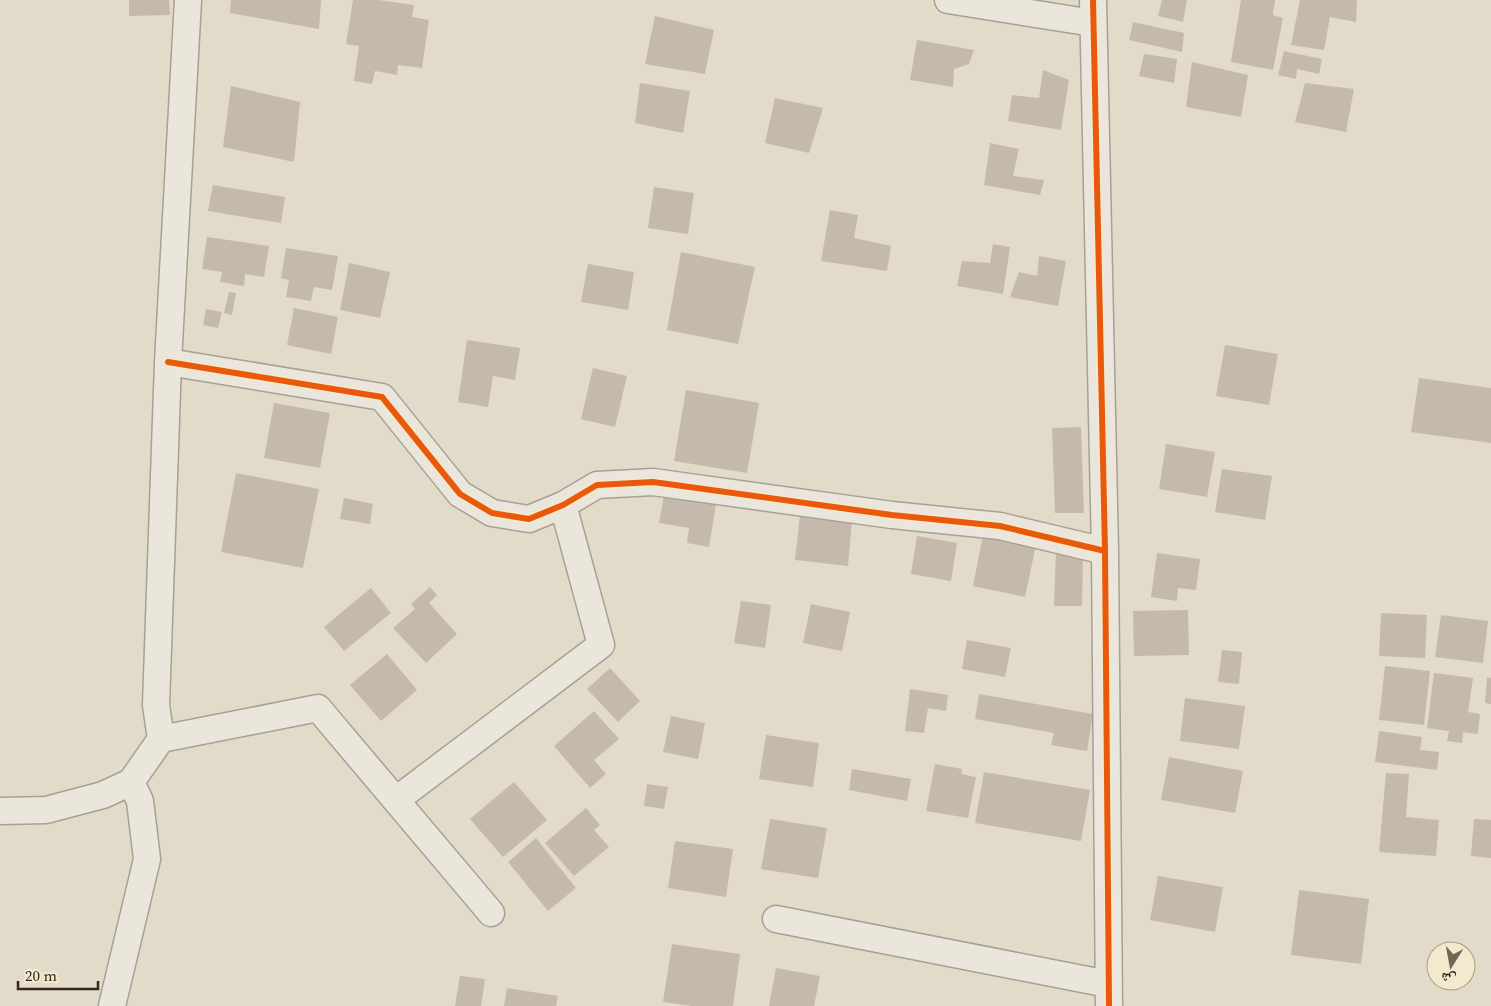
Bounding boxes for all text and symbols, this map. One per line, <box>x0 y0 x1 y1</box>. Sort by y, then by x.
north arrow <box>1426 941 1476 991</box>
scale bar <box>18 958 98 990</box>
text: 20 m <box>25 965 57 986</box>
text: ش <box>1439 968 1458 990</box>

